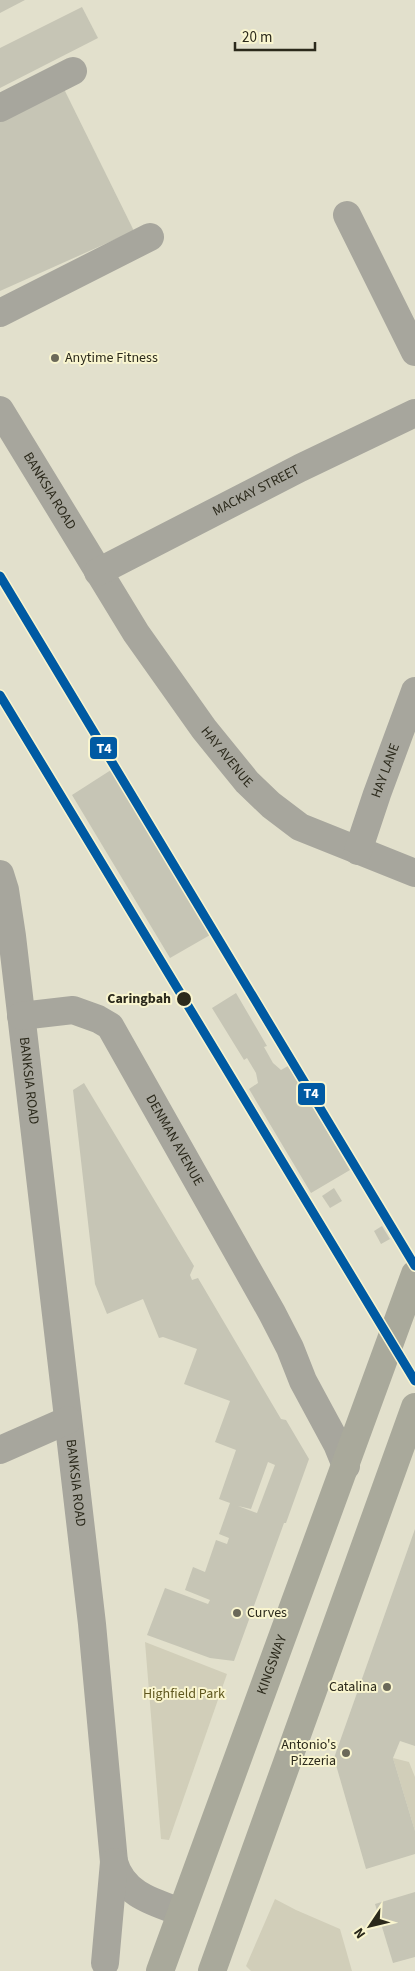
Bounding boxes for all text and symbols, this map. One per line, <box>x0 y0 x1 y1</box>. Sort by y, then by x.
scale bar <box>235 20 315 52</box>
text: 20 m <box>242 27 272 48</box>
place label: Anytime Fitness <box>65 348 158 368</box>
marker: Anytime Fitness <box>49 352 61 364</box>
street label: BANKSIA ROAD <box>18 448 81 534</box>
street label: MACKAY STREET <box>209 460 304 521</box>
street label: HAY AVENUE <box>196 722 257 792</box>
line badge: T4 <box>89 736 118 760</box>
text: T4 <box>96 739 112 759</box>
street label: HAY LANE <box>366 740 405 801</box>
place label: Caringbah <box>107 989 171 1009</box>
marker: Caringbah <box>175 990 193 1008</box>
street label: BANKSIA ROAD <box>14 1036 44 1126</box>
line badge: T4 <box>297 1082 326 1106</box>
text: T4 <box>303 1084 319 1104</box>
street label: DENMAN AVENUE <box>141 1091 208 1190</box>
street label: BANKSIA ROAD <box>61 1438 91 1528</box>
place label: Curves <box>247 1603 287 1623</box>
marker: Curves <box>231 1607 243 1619</box>
street label: KINGSWAY <box>252 1632 292 1697</box>
place label: Catalina <box>329 1677 377 1697</box>
marker: Catalina <box>381 1681 393 1693</box>
park label: Highfield Park <box>143 1684 225 1704</box>
place label: Antonio's Pizzeria <box>281 1735 336 1771</box>
marker: Antonio's Pizzeria <box>340 1747 352 1759</box>
north arrow <box>345 1901 395 1951</box>
text: N <box>349 1923 371 1942</box>

